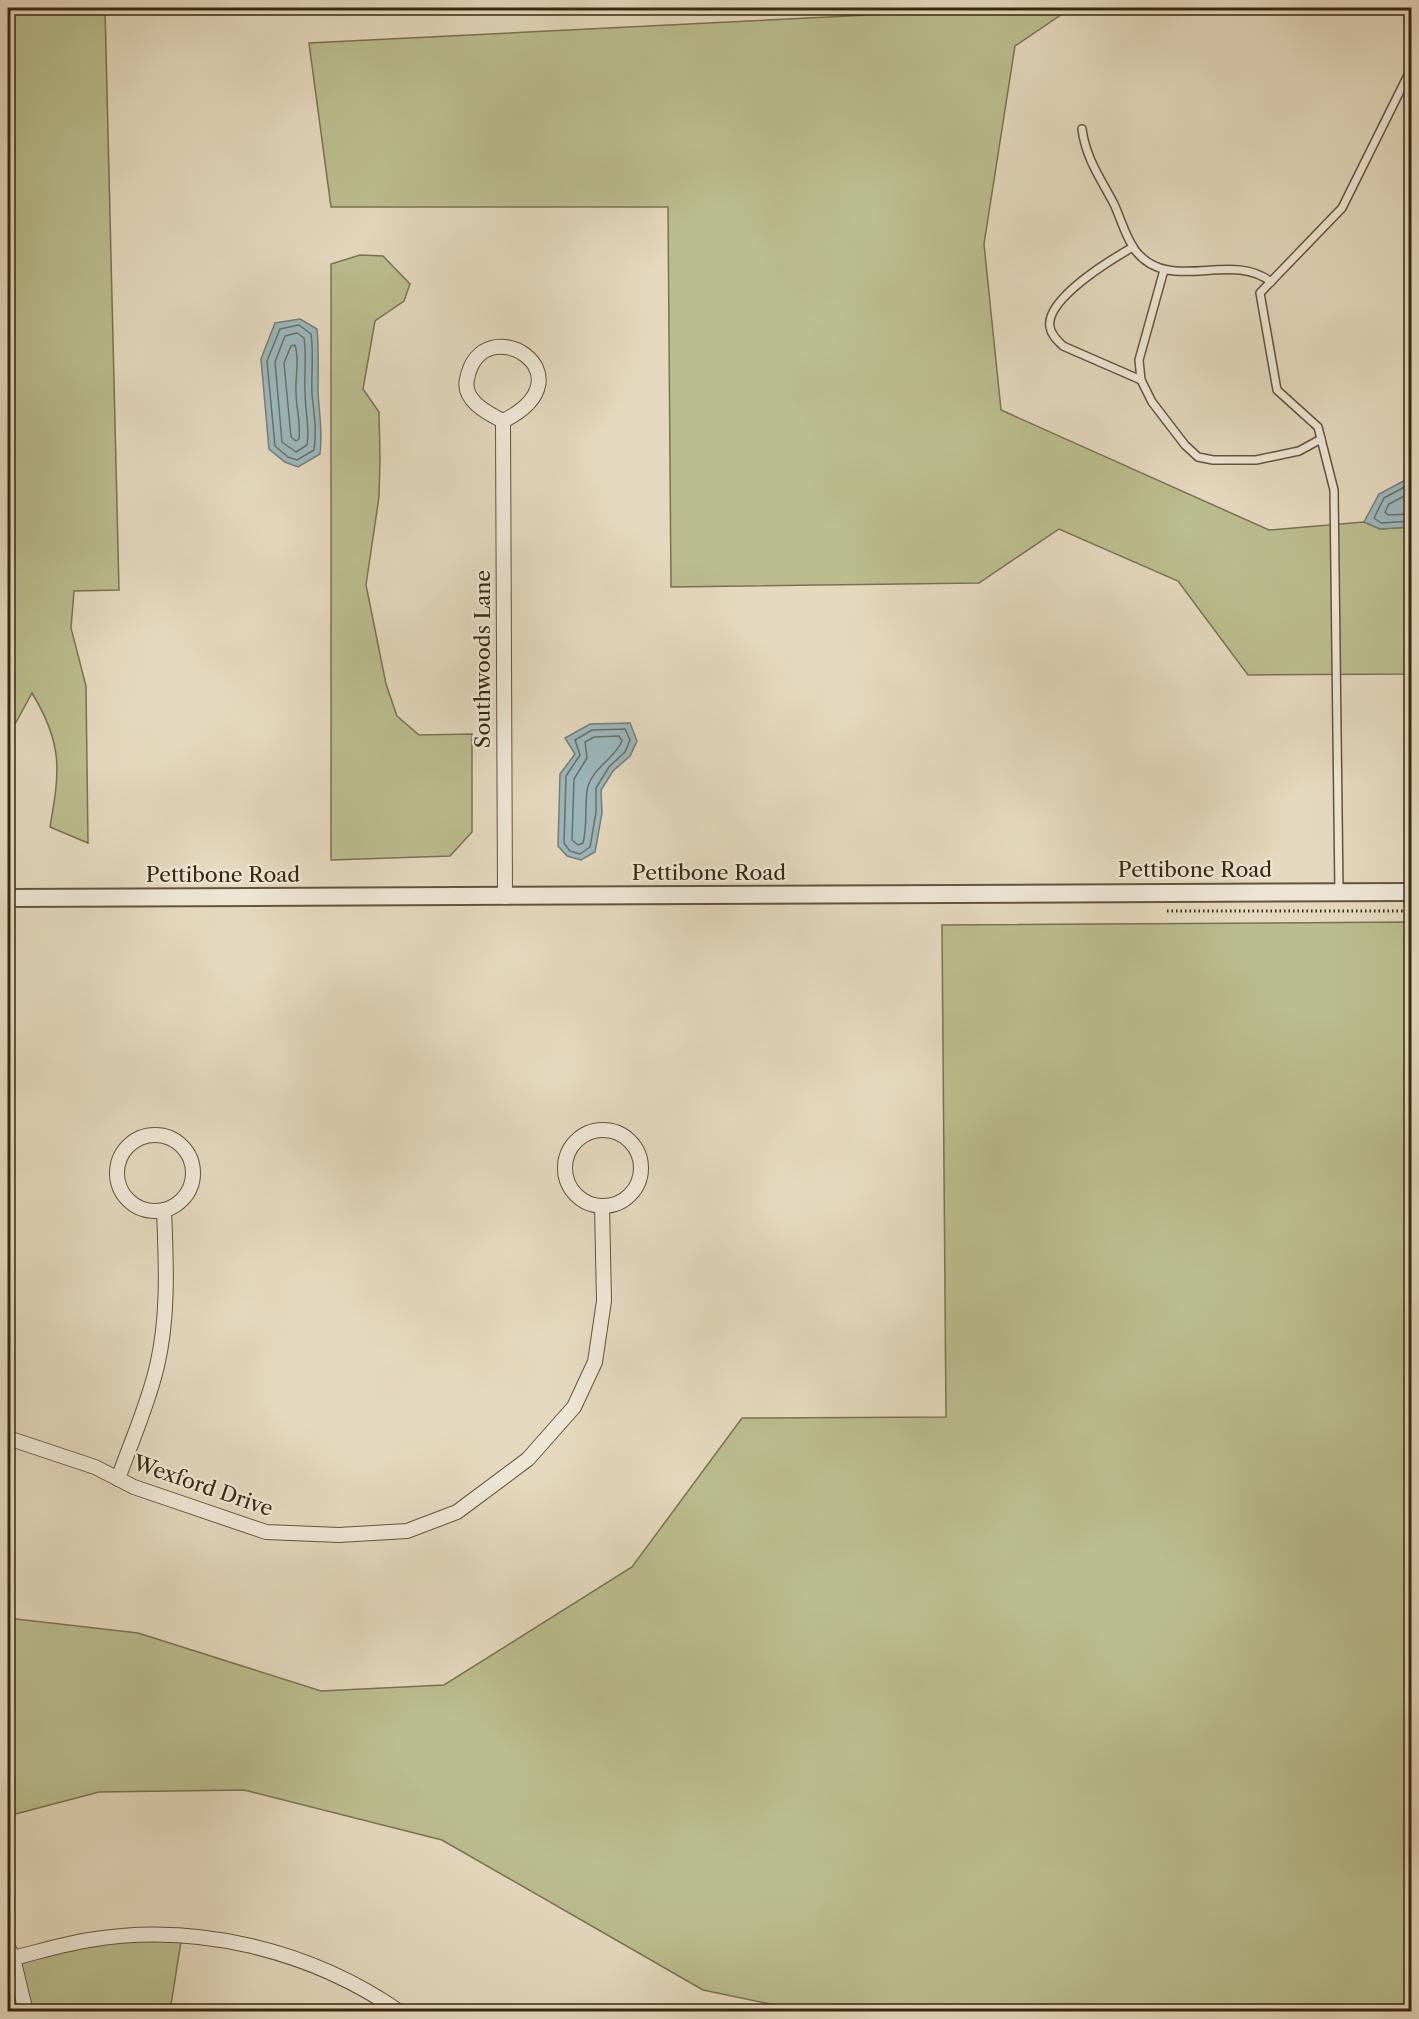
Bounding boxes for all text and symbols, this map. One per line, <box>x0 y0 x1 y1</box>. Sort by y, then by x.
street label: Southwoods Lane <box>470 570 495 748</box>
street label: Pettibone Road <box>1118 857 1272 882</box>
street label: Pettibone Road <box>632 860 786 885</box>
street label: Pettibone Road <box>146 862 300 887</box>
street label: Wexford Drive <box>129 1450 276 1521</box>

